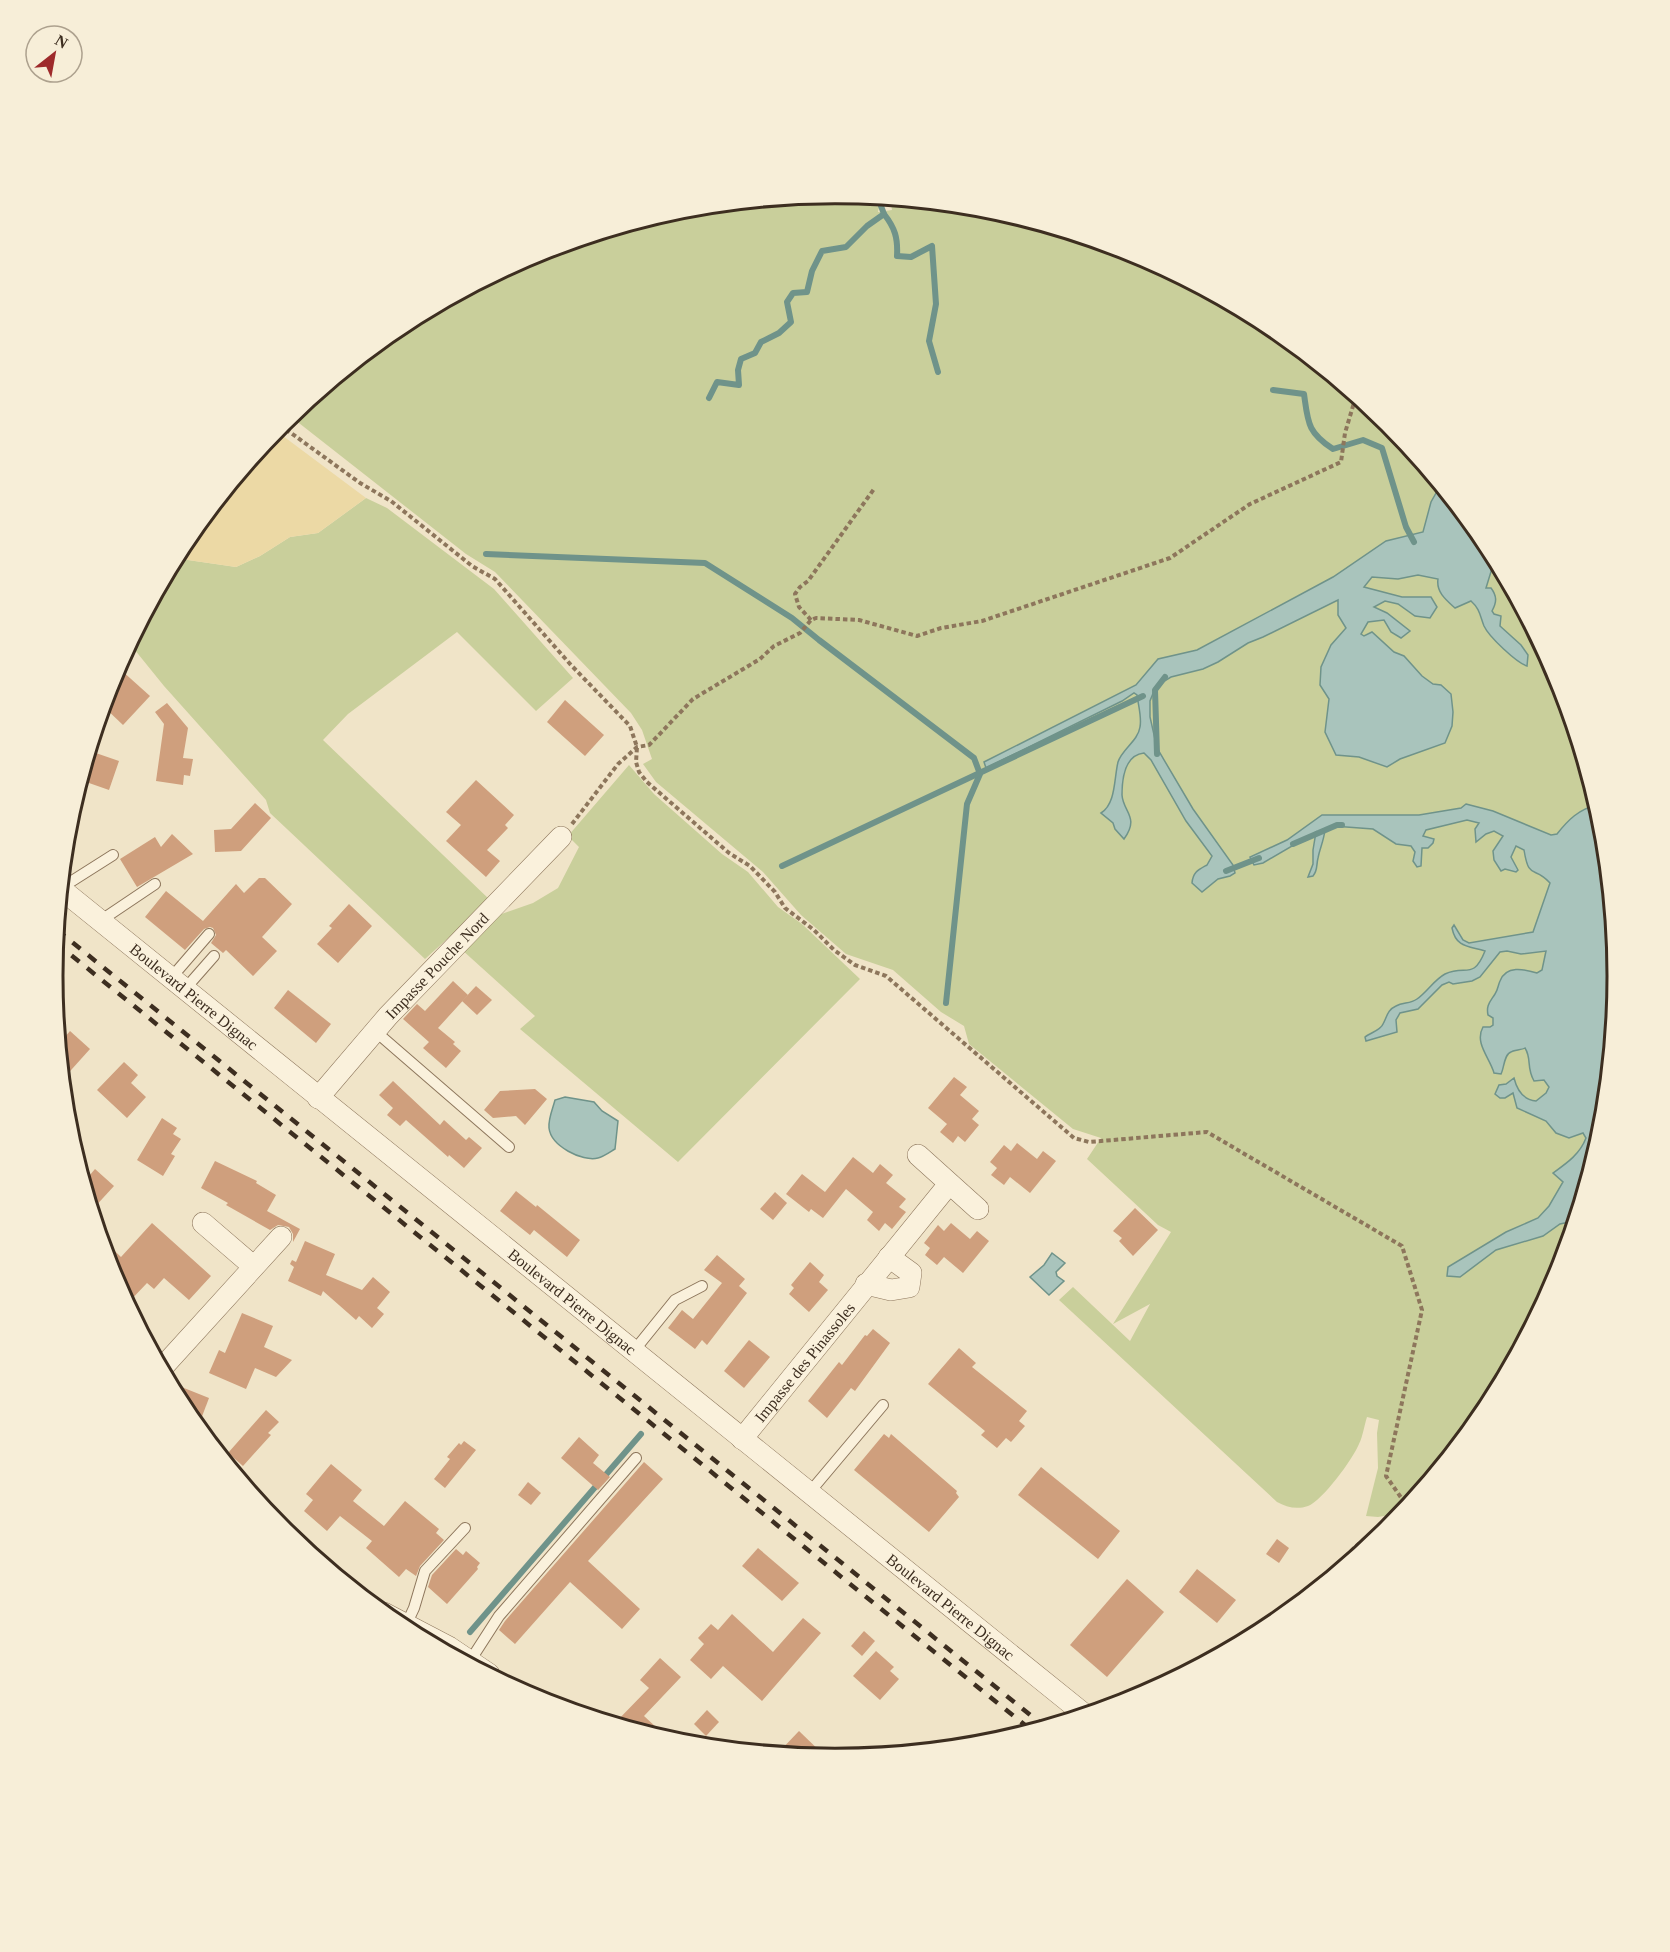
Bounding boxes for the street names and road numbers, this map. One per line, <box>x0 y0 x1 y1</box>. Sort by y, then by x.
street label: Impasse Pouche Nord <box>382 909 492 1022</box>
street label: Boulevard Pierre Dignac <box>127 940 261 1053</box>
street label: Boulevard Pierre Dignac <box>505 1245 640 1358</box>
street label: Impasse des Pinassoles <box>751 1299 858 1425</box>
street label: Boulevard Pierre Dignac <box>883 1550 1018 1663</box>

